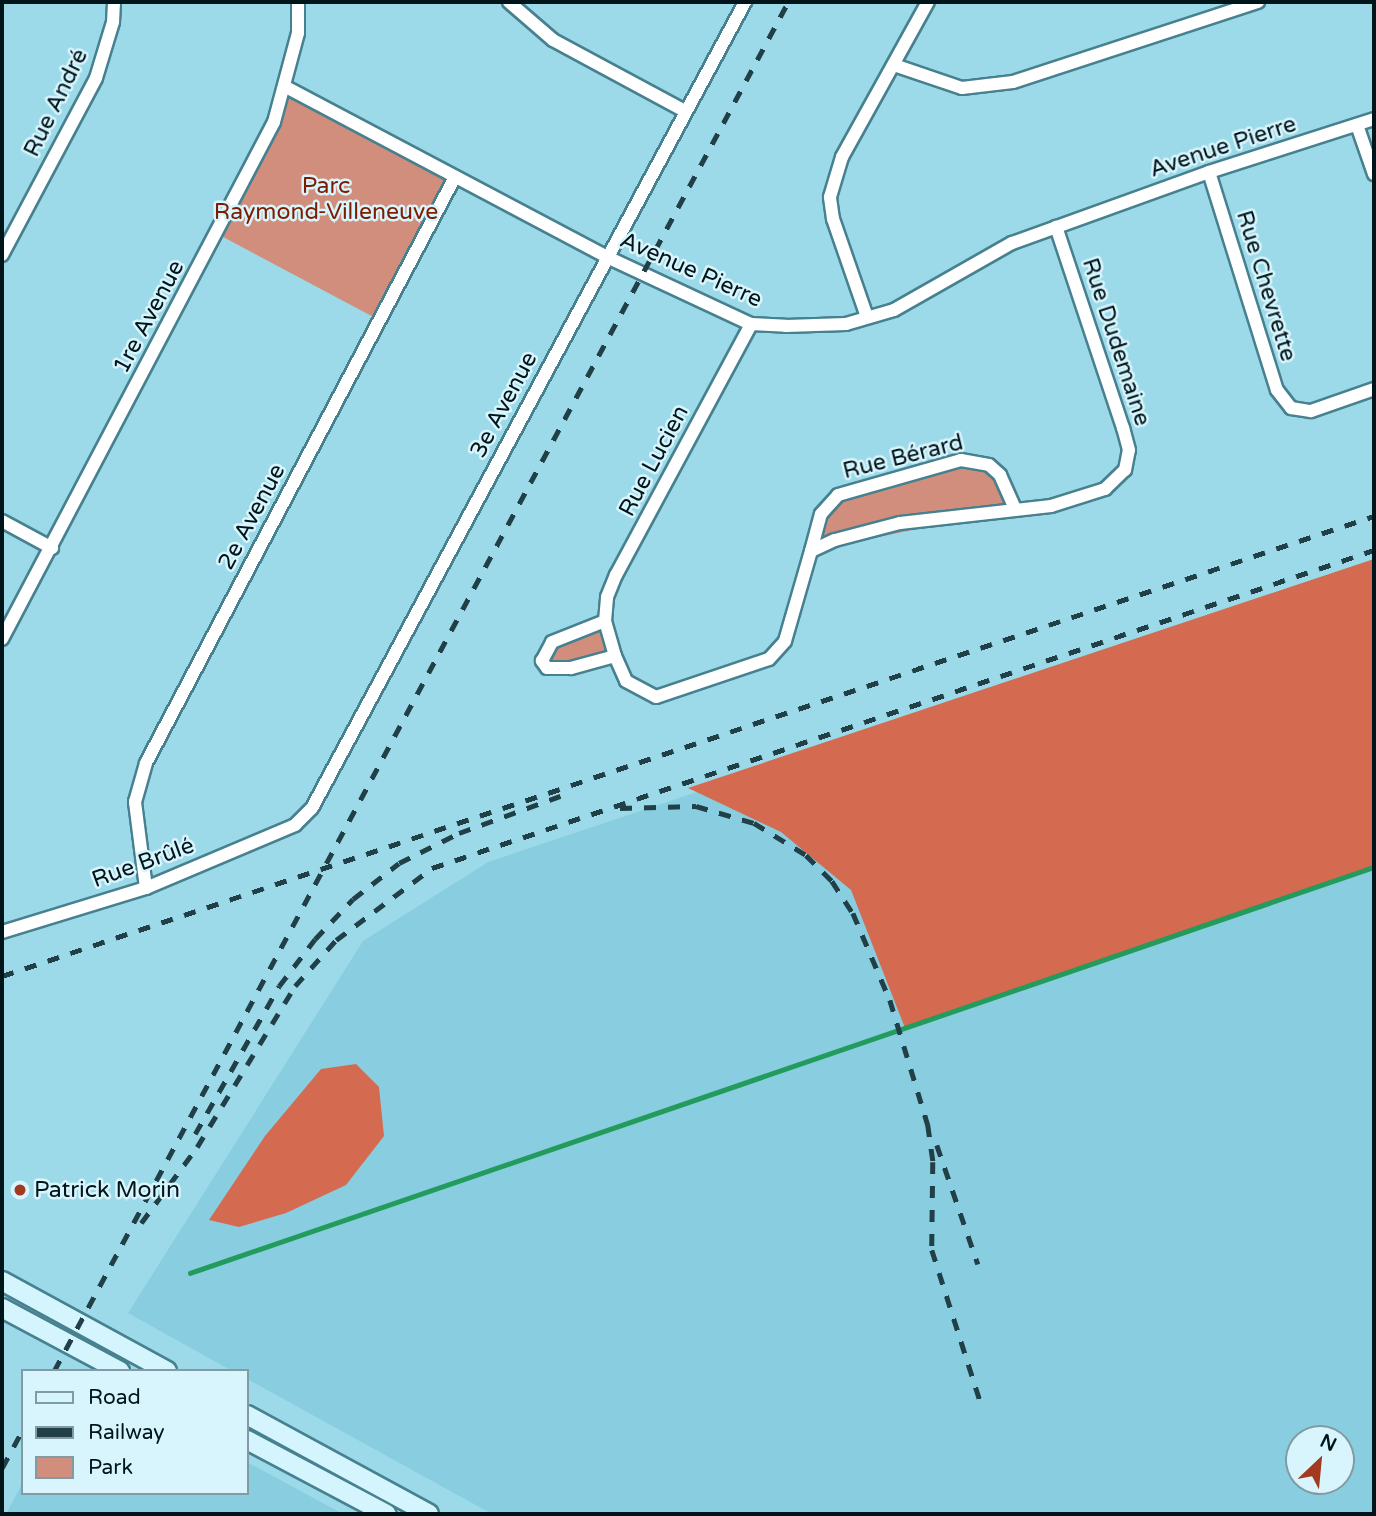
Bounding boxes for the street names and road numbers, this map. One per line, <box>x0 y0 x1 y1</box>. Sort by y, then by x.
street label: Rue André <box>18 45 94 161</box>
street label: Avenue Pierre <box>1146 110 1300 184</box>
street label: Rue Chevrette <box>1230 207 1302 365</box>
street label: Avenue Pierre <box>616 226 766 314</box>
street label: Rue Dudemaine <box>1076 255 1156 429</box>
street label: 1re Avenue <box>108 256 190 378</box>
street label: 3e Avenue <box>465 347 543 463</box>
street label: Rue Lucien <box>613 401 695 521</box>
street label: Rue Bérard <box>840 429 966 485</box>
street label: 2e Avenue <box>213 459 291 575</box>
street label: Rue Brûlé <box>88 832 198 894</box>

